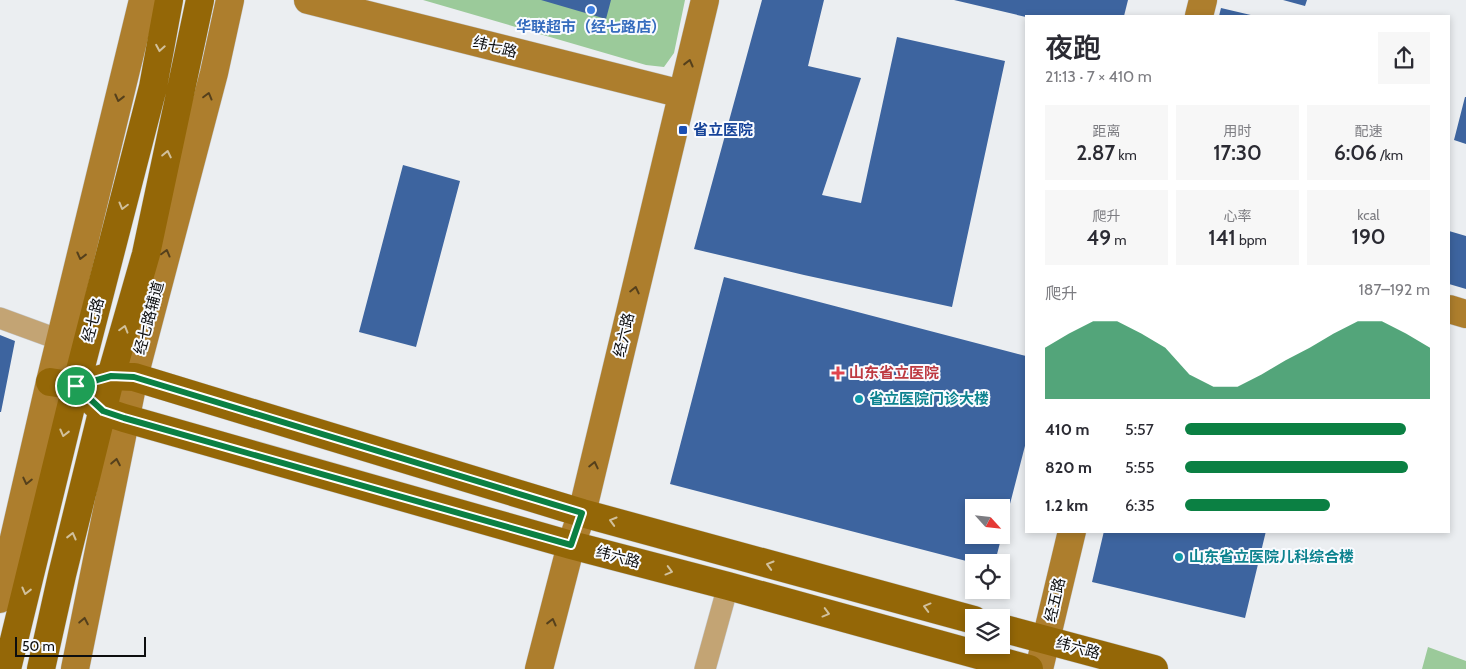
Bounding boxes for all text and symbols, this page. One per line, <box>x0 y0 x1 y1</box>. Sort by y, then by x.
marker: 华联超市（经七路店） <box>585 4 597 16</box>
place label: 华联超市（经七路店） <box>516 18 666 36</box>
text: 夜跑 <box>1045 31 1101 65</box>
button: share <box>1378 32 1430 84</box>
street label: 纬七路 <box>471 33 519 61</box>
one-way arrow <box>156 44 166 52</box>
one-way arrow <box>683 58 694 67</box>
text: 21:13 · 7 × 410 m <box>1045 67 1152 86</box>
one-way arrow <box>202 92 212 100</box>
one-way arrow <box>114 94 125 103</box>
place label: 省立医院 <box>693 121 753 139</box>
text: 距离 <box>1093 122 1121 140</box>
text: 用时 <box>1224 122 1252 140</box>
text: 配速 <box>1355 122 1383 140</box>
marker: 省立医院 <box>677 124 689 136</box>
text: 2.87 <box>1076 140 1115 165</box>
text: 17:30 <box>1213 140 1262 165</box>
text: 6:06 <box>1334 140 1377 165</box>
text: km <box>1115 146 1137 164</box>
text: /km <box>1377 146 1403 164</box>
one-way arrow <box>162 150 172 159</box>
one-way arrow <box>118 201 128 210</box>
text: kcal <box>1357 206 1380 224</box>
text: 爬升 <box>1093 207 1121 225</box>
text: 心率 <box>1224 207 1252 225</box>
text: 190 <box>1351 224 1386 249</box>
text: 49 <box>1087 225 1111 250</box>
text: 141 <box>1208 225 1236 250</box>
text: m <box>1111 231 1127 249</box>
text: bpm <box>1236 231 1267 249</box>
one-way arrow <box>161 249 171 257</box>
one-way arrow <box>76 252 87 261</box>
street label: 经七路辅道 <box>131 279 167 357</box>
text: 187–192 m <box>1359 280 1430 299</box>
text: 爬升 <box>1045 284 1077 303</box>
one-way arrow <box>629 286 640 295</box>
street label: 经七路 <box>78 296 108 344</box>
street label: 经六路 <box>610 311 638 359</box>
one-way arrow <box>119 325 129 334</box>
place label: 山东省立医院 <box>849 364 939 382</box>
pin <box>55 365 97 407</box>
marker: 山东省立医院 <box>831 366 845 380</box>
icon: arrive <box>62 372 90 400</box>
place label: 省立医院门诊大楼 <box>869 390 989 408</box>
marker: 省立医院门诊大楼 <box>853 393 865 405</box>
text: 410 m <box>1045 420 1090 439</box>
text: 5:57 <box>1125 420 1154 439</box>
one-way arrow <box>59 428 70 437</box>
one-way arrow <box>110 457 120 466</box>
text: 820 m <box>1045 458 1092 477</box>
text: 5:55 <box>1125 458 1154 477</box>
one-way arrow <box>588 461 599 470</box>
one-way arrow <box>22 476 33 485</box>
text: 1.2 km <box>1045 496 1088 515</box>
text: 6:35 <box>1125 496 1155 515</box>
north arrow <box>965 499 1010 544</box>
map controls <box>965 499 1010 654</box>
one-way arrow <box>610 517 618 527</box>
one-way arrow <box>66 532 77 541</box>
street label: 纬六路 <box>594 542 642 572</box>
place label: 山东省立医院儿科综合楼 <box>1189 548 1354 566</box>
marker: 山东省立医院儿科综合楼 <box>1173 551 1185 563</box>
button: locate <box>965 554 1010 599</box>
one-way arrow <box>766 561 774 571</box>
one-way arrow <box>665 565 674 576</box>
street label: 经五路 <box>1041 576 1069 624</box>
one-way arrow <box>21 586 32 595</box>
one-way arrow <box>923 603 931 613</box>
one-way arrow <box>822 607 831 618</box>
button: layers <box>965 609 1010 654</box>
one-way arrow <box>78 617 89 626</box>
one-way arrow <box>546 618 556 626</box>
street label: 纬六路 <box>1054 633 1102 663</box>
scale bar <box>15 634 146 657</box>
text: 50 m <box>22 637 55 655</box>

